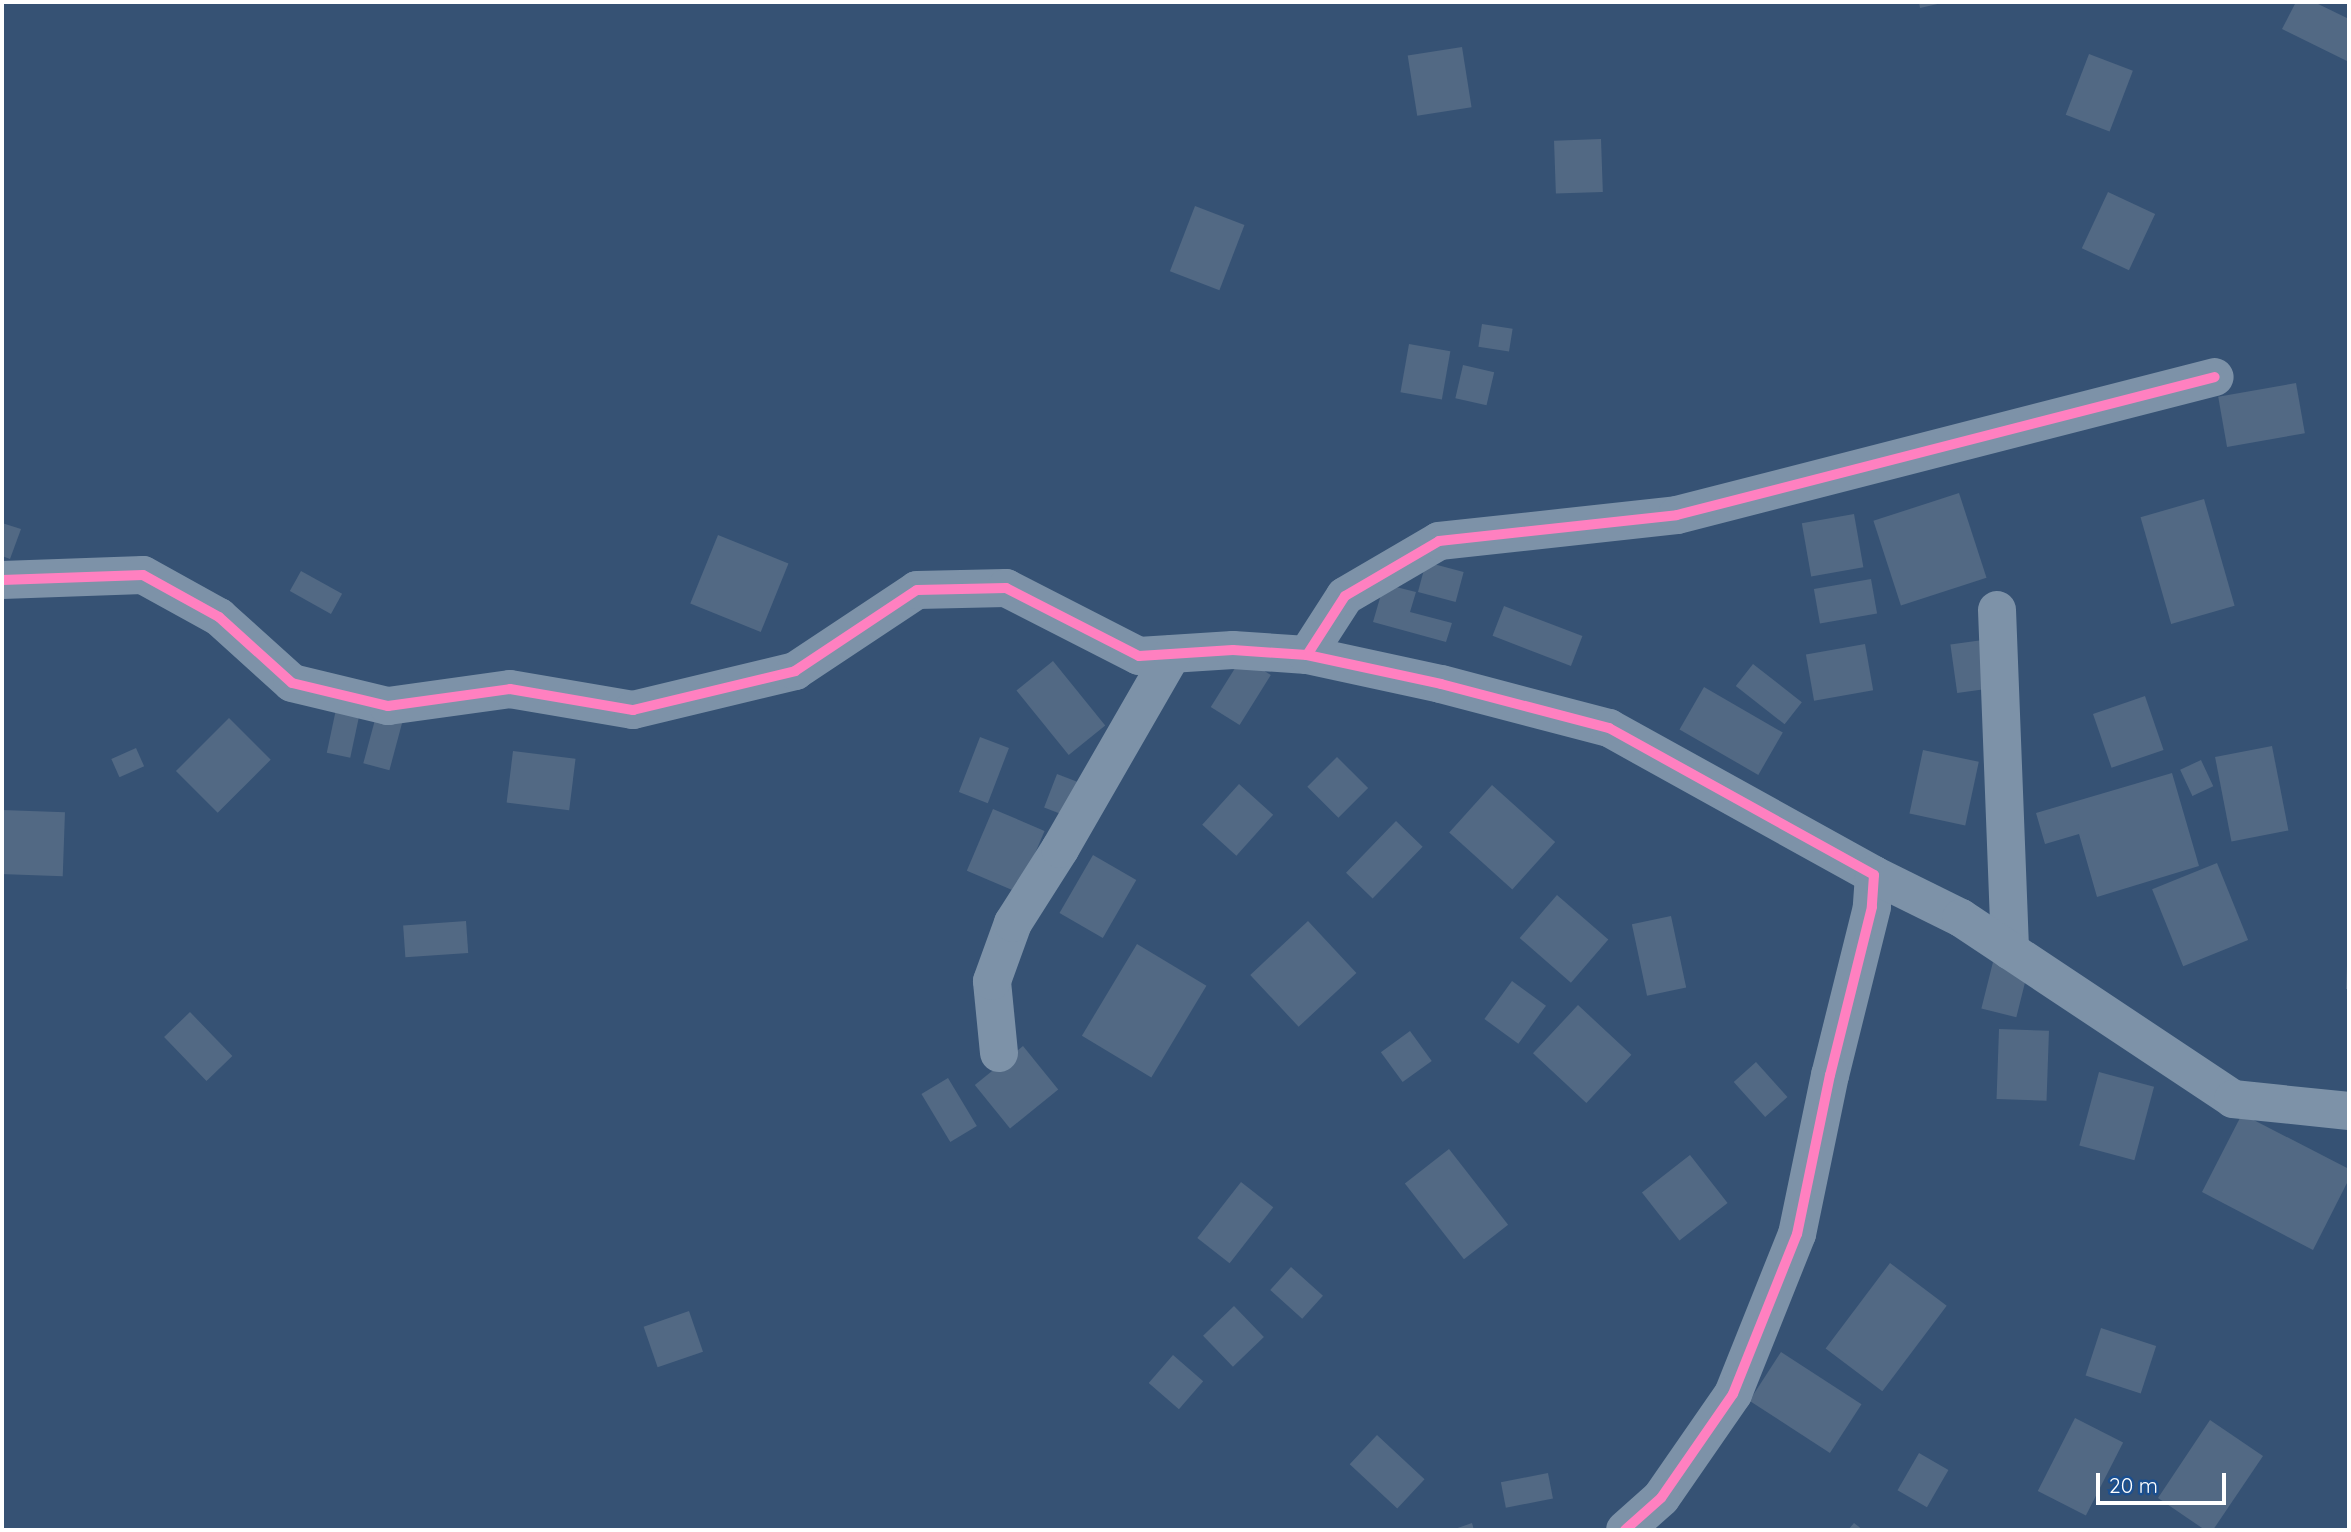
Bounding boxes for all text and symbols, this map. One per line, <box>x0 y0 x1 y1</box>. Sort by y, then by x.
scale bar <box>2099 1458 2228 1502</box>
text: 20 m <box>2109 1472 2158 1498</box>

